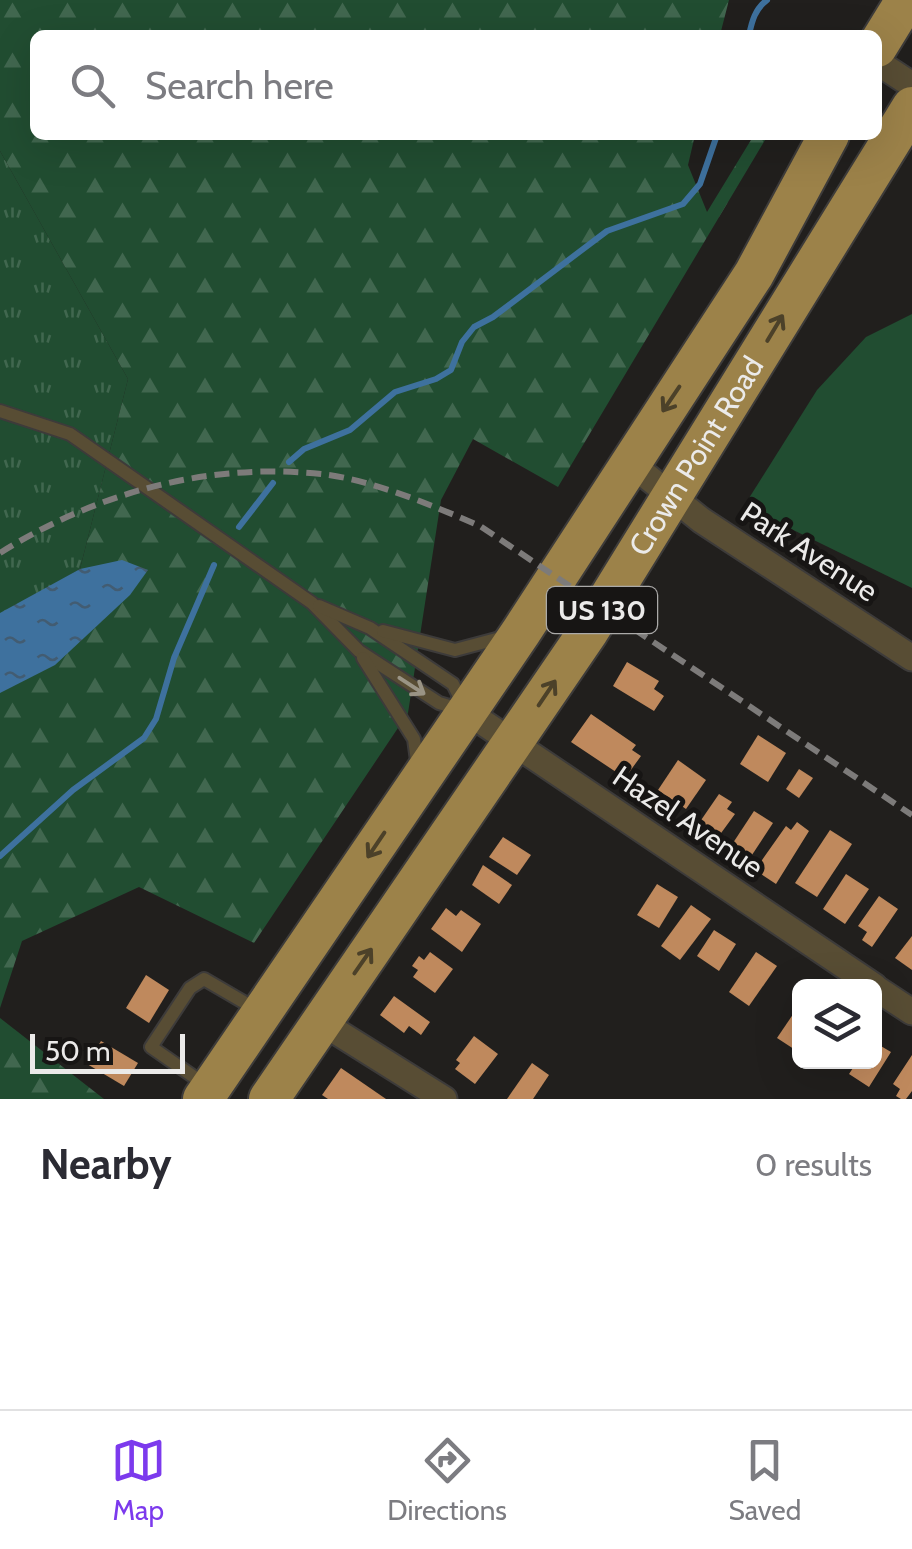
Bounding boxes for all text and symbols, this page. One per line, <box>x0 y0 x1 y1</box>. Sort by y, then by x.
search box <box>30 30 882 140</box>
icon: search <box>65 58 120 113</box>
text: Search here <box>145 62 334 109</box>
one-way arrow <box>765 314 785 343</box>
street label: Crown Point Road <box>621 350 771 562</box>
one-way arrow <box>661 384 682 412</box>
street label: Park Avenue <box>734 494 885 610</box>
road number: US 130 <box>547 587 657 633</box>
one-way arrow <box>397 675 426 696</box>
one-way arrow <box>536 679 557 707</box>
street label: Hazel Avenue <box>606 758 771 885</box>
one-way arrow <box>366 830 387 858</box>
one-way arrow <box>352 947 373 975</box>
map controls <box>792 979 882 1069</box>
button: layers <box>792 979 882 1069</box>
scale bar <box>30 1029 185 1074</box>
text: 50 m <box>45 1034 111 1068</box>
text: Nearby <box>40 1138 172 1190</box>
text: 0 results <box>755 1145 872 1184</box>
tab: Map <box>111 1433 166 1527</box>
tab: Directions <box>387 1433 507 1527</box>
tab: Saved <box>729 1433 801 1527</box>

